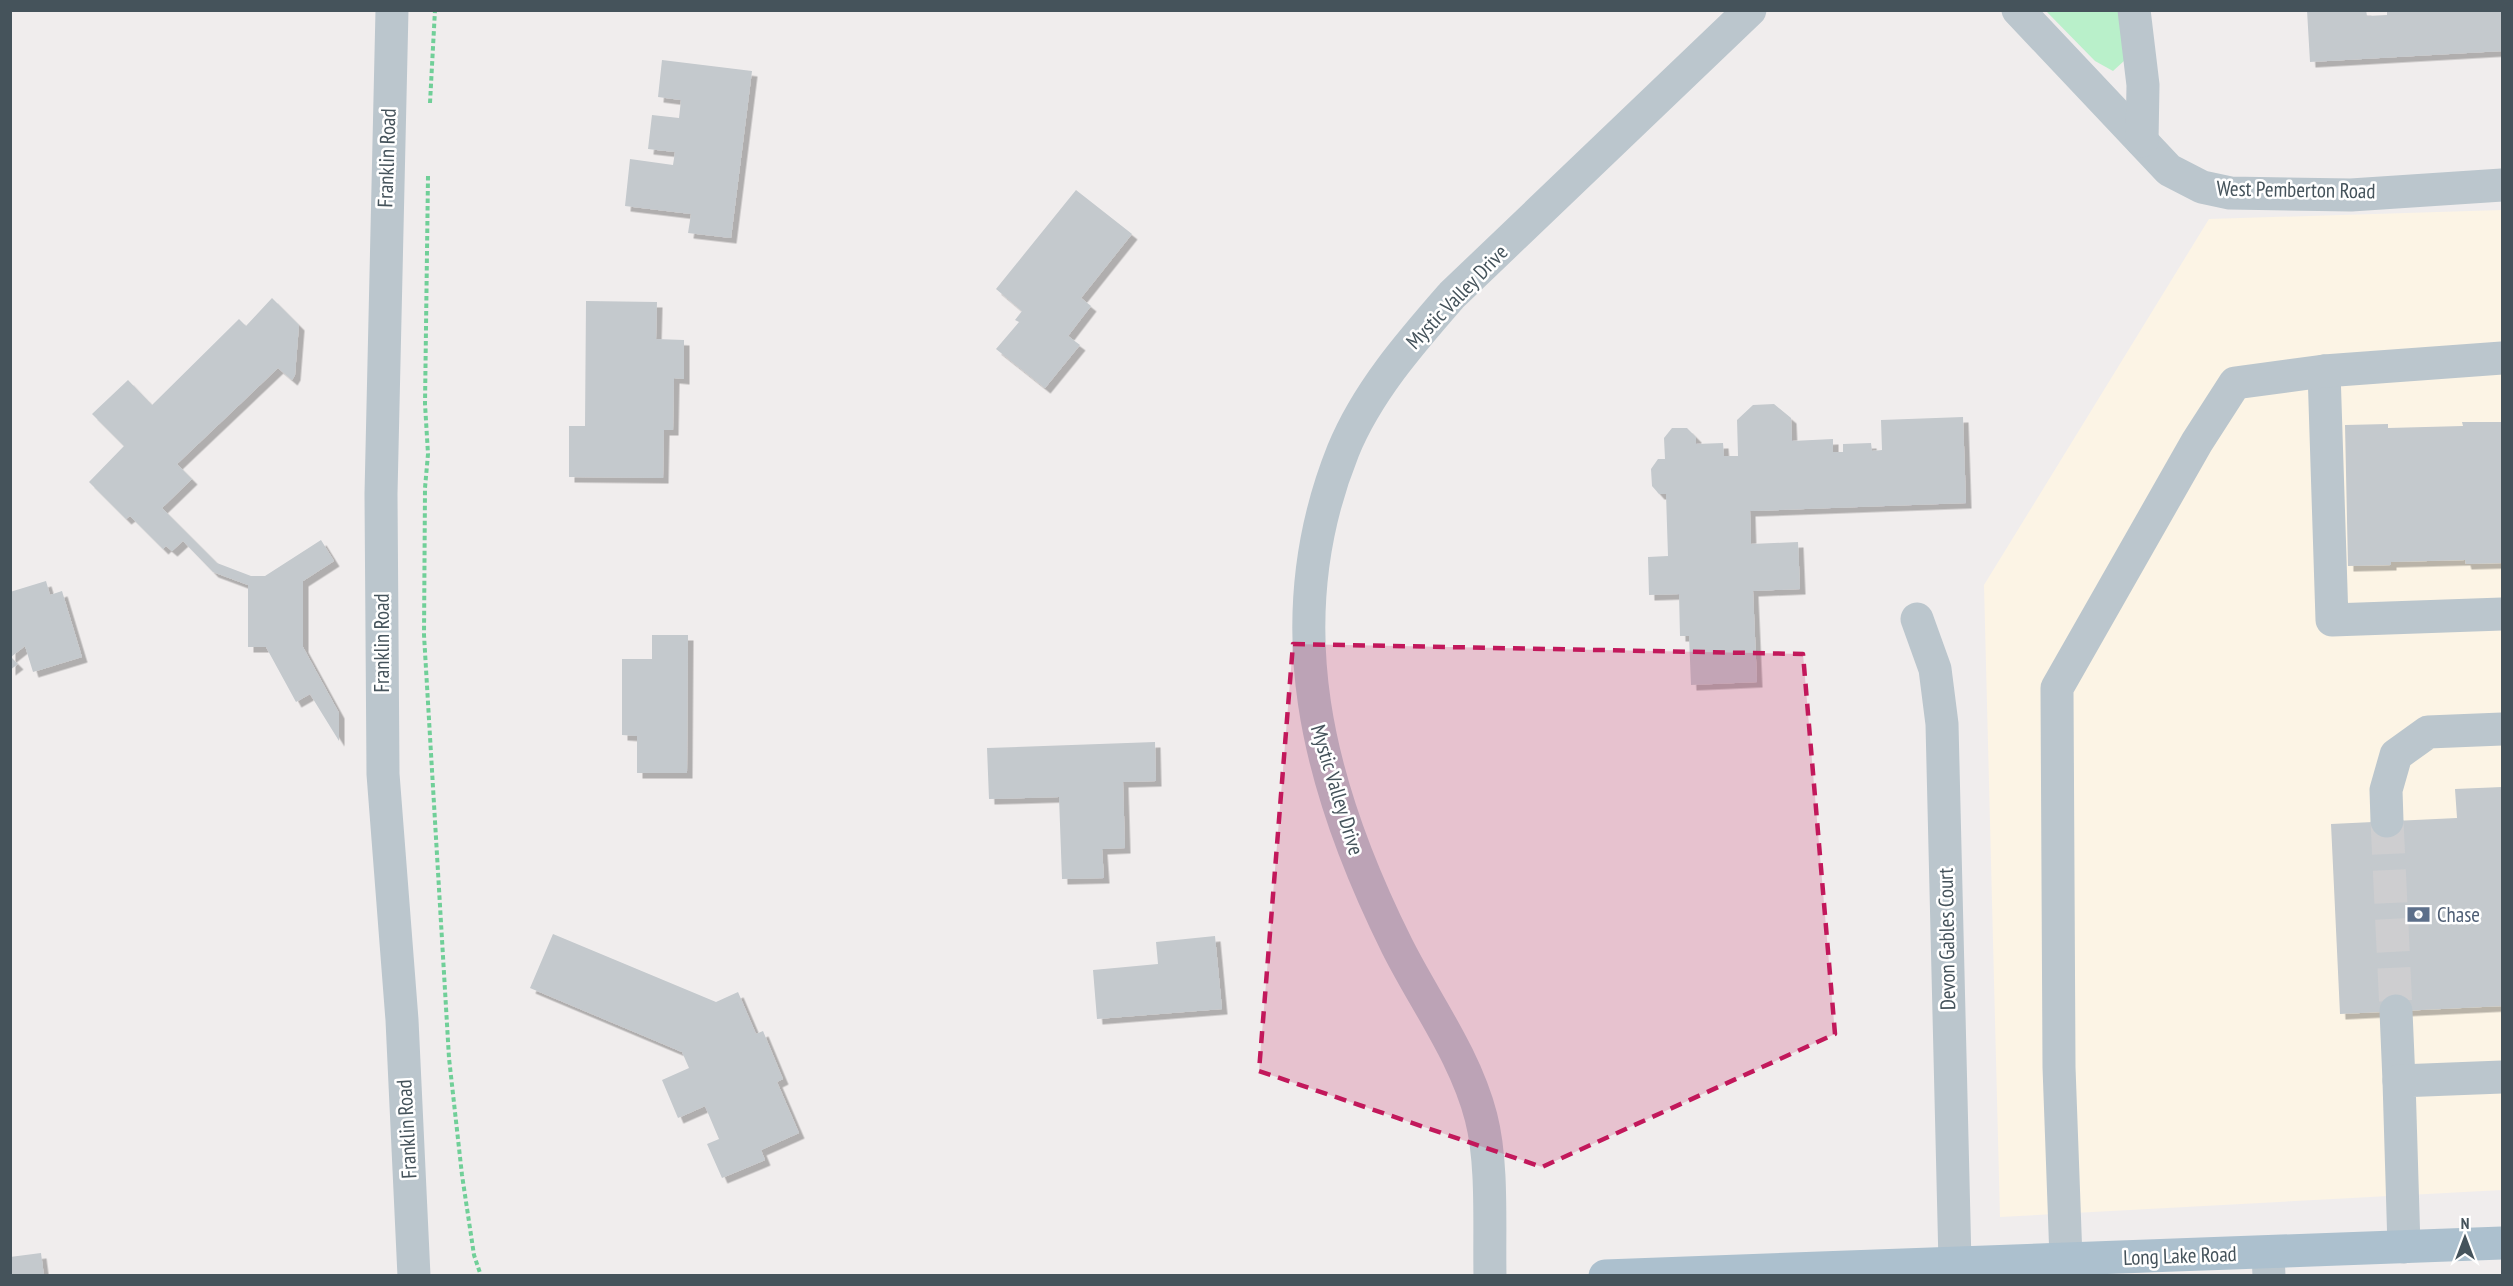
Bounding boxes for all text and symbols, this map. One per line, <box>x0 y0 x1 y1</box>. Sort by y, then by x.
street label: Franklin Road <box>371 108 402 208</box>
street label: West Pemberton Road <box>2216 175 2376 204</box>
street label: Mystic Valley Drive <box>1400 239 1513 355</box>
street label: Franklin Road <box>368 593 395 693</box>
street label: Mystic Valley Drive <box>1305 721 1370 858</box>
street label: Devon Gables Court <box>1932 867 1961 1010</box>
place label: Chase <box>2437 901 2480 928</box>
bank icon: Chase <box>2406 902 2432 928</box>
street label: Franklin Road <box>390 1079 423 1179</box>
north arrow <box>2435 1208 2495 1268</box>
text: N <box>2461 1213 2469 1233</box>
street label: Long Lake Road <box>2123 1240 2237 1271</box>

